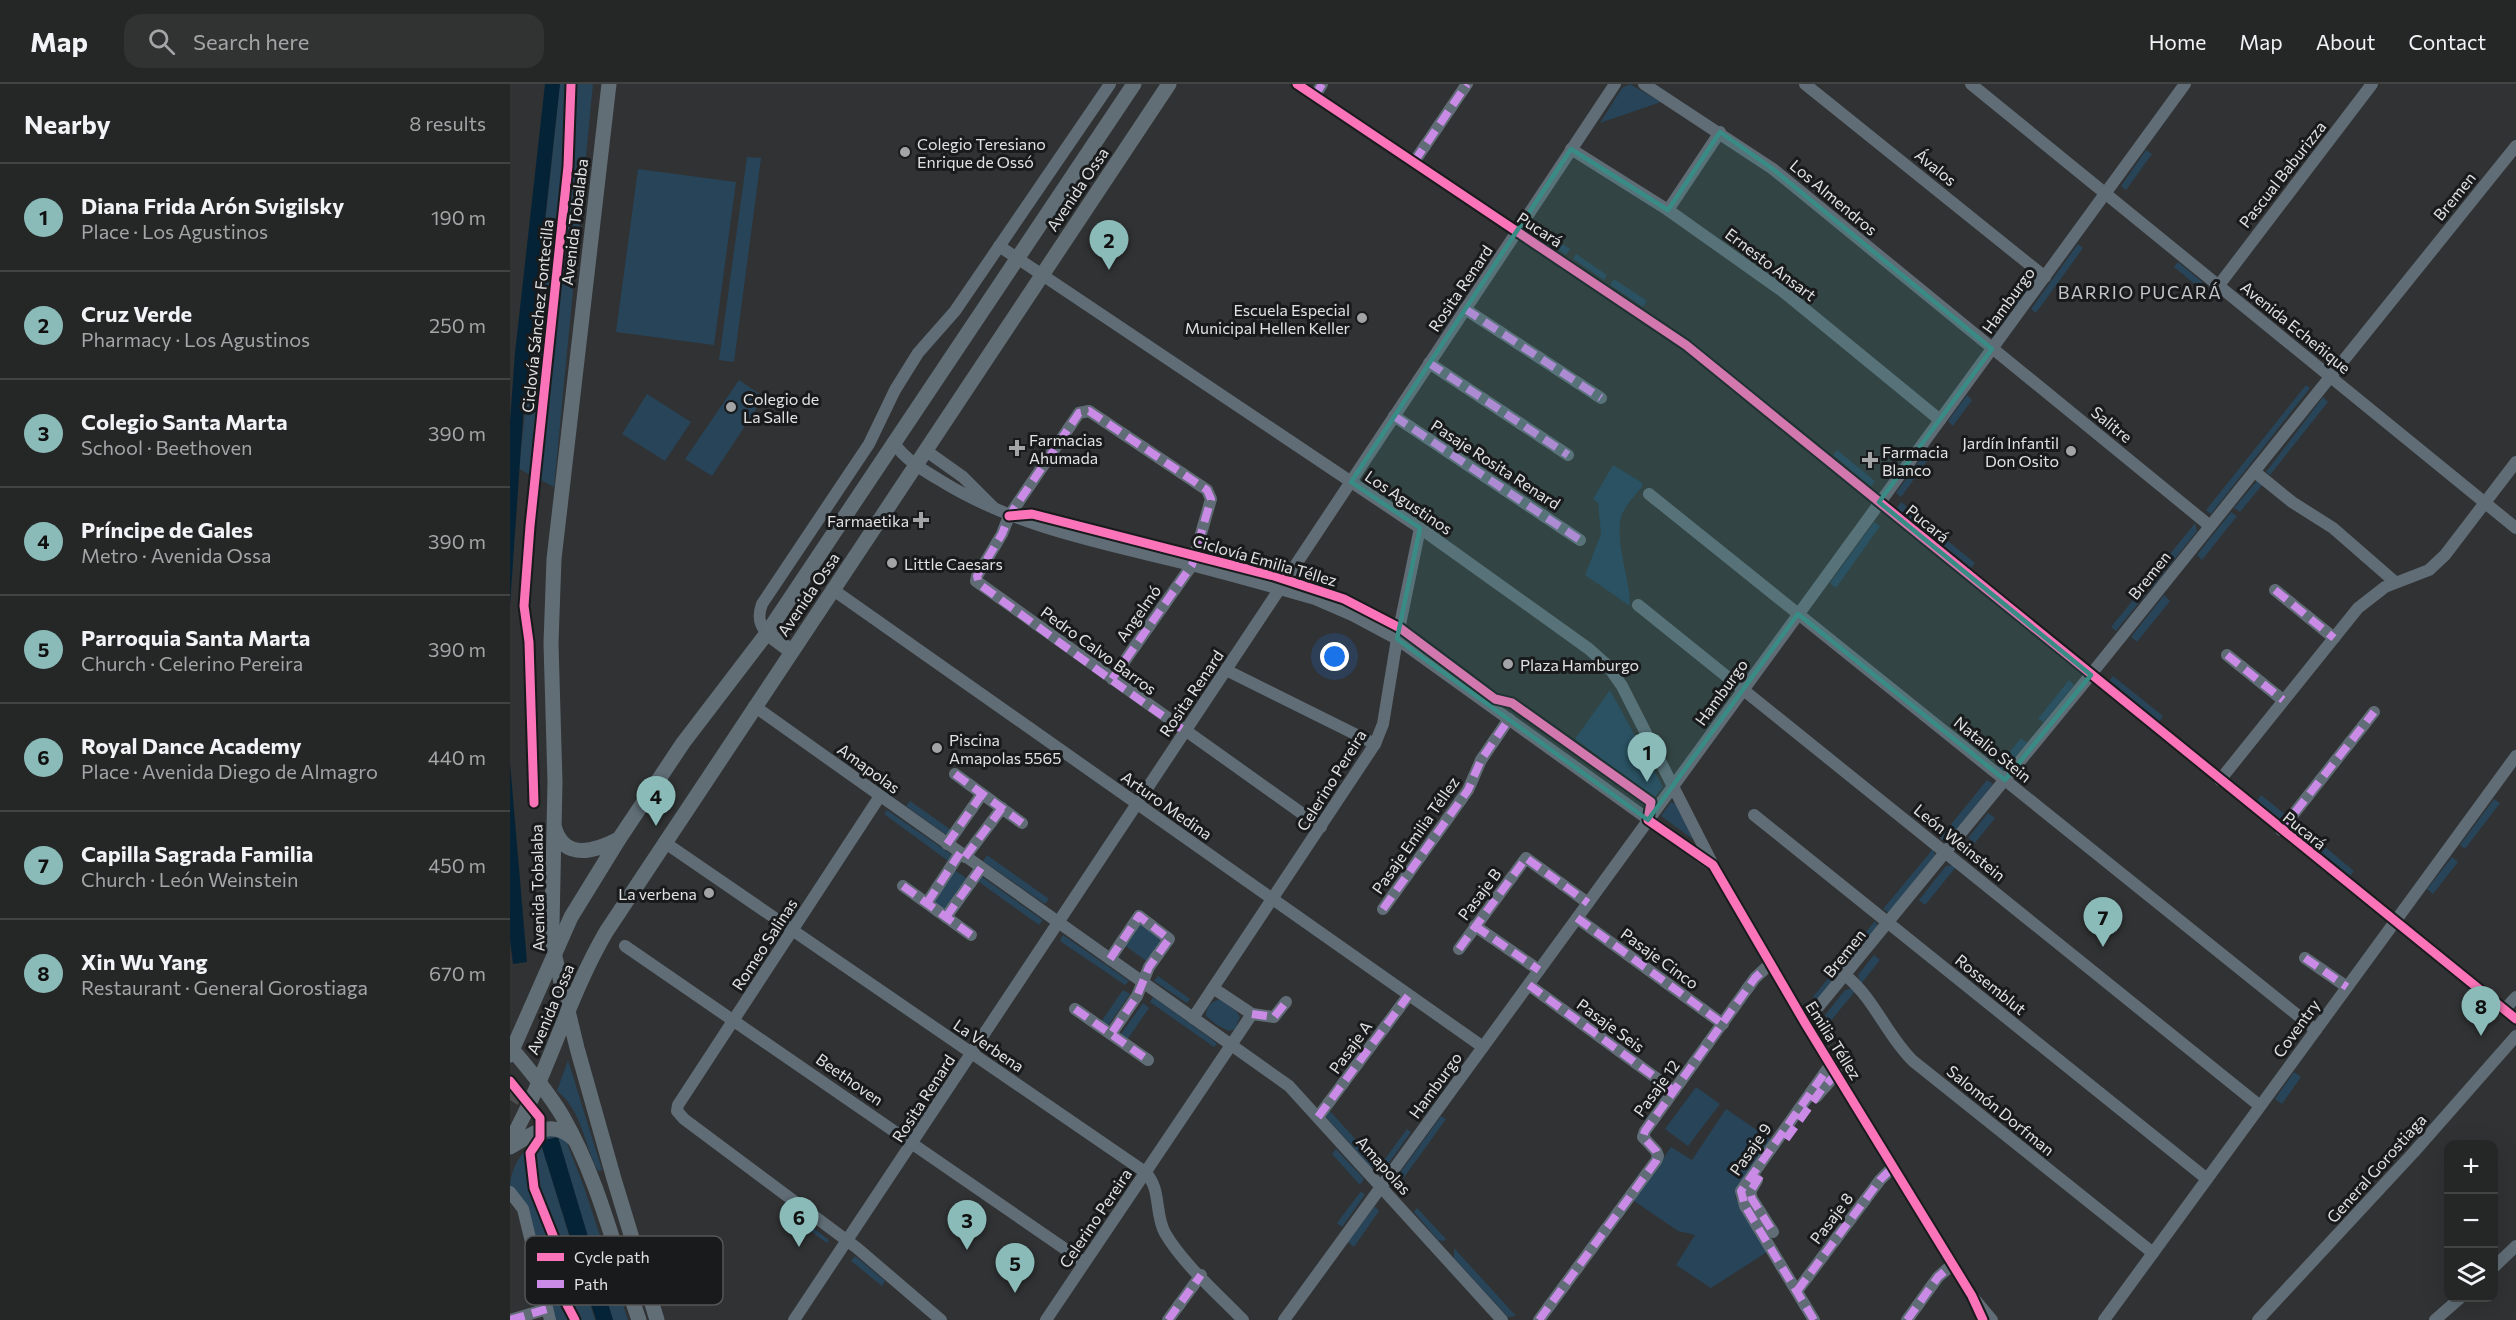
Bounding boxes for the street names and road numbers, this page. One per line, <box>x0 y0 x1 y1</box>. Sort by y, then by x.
street label: Pascual Baburizza <box>2235 117 2329 231</box>
street label: Avenida Ossa <box>1042 144 1112 234</box>
street label: Ávalos <box>1912 145 1960 189</box>
street label: Los Almendros <box>1787 155 1881 239</box>
street label: Avenida Tobalaba <box>557 158 591 286</box>
street label: Bremen <box>2429 168 2479 224</box>
street label: Pucará <box>1514 207 1566 251</box>
street label: Ciclovía Sánchez Fontecilla <box>517 218 557 414</box>
street label: Ernesto Ansart <box>1722 224 1820 305</box>
street label: Rosita Renard <box>1424 241 1496 335</box>
street label: Hamburgo <box>1978 263 2038 337</box>
street label: Avenida Echeñique <box>2237 277 2355 377</box>
street label: Salitre <box>2088 402 2136 446</box>
street label: Pasaje Rosita Renard <box>1428 415 1564 513</box>
street label: Los Agustinos <box>1362 466 1456 538</box>
street label: Pucará <box>1903 500 1953 546</box>
street label: Ciclovía Emilia Téllez <box>1191 530 1339 590</box>
street label: Bremen <box>2124 547 2174 603</box>
street label: Avenida Ossa <box>773 549 843 639</box>
street label: Angelmó <box>1112 581 1164 645</box>
street label: Pedro Calvo Barros <box>1038 602 1160 698</box>
street label: Rosita Renard <box>1155 646 1227 740</box>
street label: Hamburgo <box>1691 655 1751 729</box>
street label: Natalio Stein <box>1951 712 2035 786</box>
street label: Celerino Pereira <box>1292 726 1370 834</box>
street label: Amapolas <box>834 739 904 797</box>
street label: Arturo Medina <box>1118 767 1216 843</box>
street label: Pasaje Emilia Téllez <box>1367 773 1463 897</box>
street label: León Weinstein <box>1911 799 2009 885</box>
street label: Pucará <box>2280 807 2330 853</box>
street label: Avenida Tobalaba <box>526 824 548 952</box>
street label: Pasaje B <box>1453 864 1505 924</box>
street label: Romeo Salinas <box>727 895 801 993</box>
street label: Pasaje Cinco <box>1617 923 1703 993</box>
street label: Bremen <box>1819 925 1869 981</box>
street label: Rossemblut <box>1952 950 2031 1019</box>
street label: Avenida Ossa <box>522 961 578 1057</box>
street label: Pasaje Seis <box>1574 994 1648 1056</box>
street label: Coventry <box>2269 995 2323 1061</box>
street label: Emilia Téllez <box>1802 997 1866 1083</box>
street label: La Verbena <box>950 1015 1028 1075</box>
street label: Pasaje A <box>1324 1017 1376 1077</box>
street label: Hamburgo <box>1405 1048 1465 1122</box>
street label: Beethoven <box>813 1049 887 1109</box>
street label: Rosita Renard <box>888 1051 958 1145</box>
street label: Pasaje 12 <box>1629 1056 1683 1120</box>
street label: Salomón Dorfman <box>1943 1061 2059 1159</box>
street label: General Gorostiaga <box>2322 1110 2430 1226</box>
street label: Pasaje 9 <box>1725 1119 1775 1179</box>
street label: Amapolas <box>1353 1132 1415 1198</box>
street label: Celerino Pereira <box>1055 1165 1135 1271</box>
street label: Pasaje 8 <box>1806 1189 1856 1247</box>

